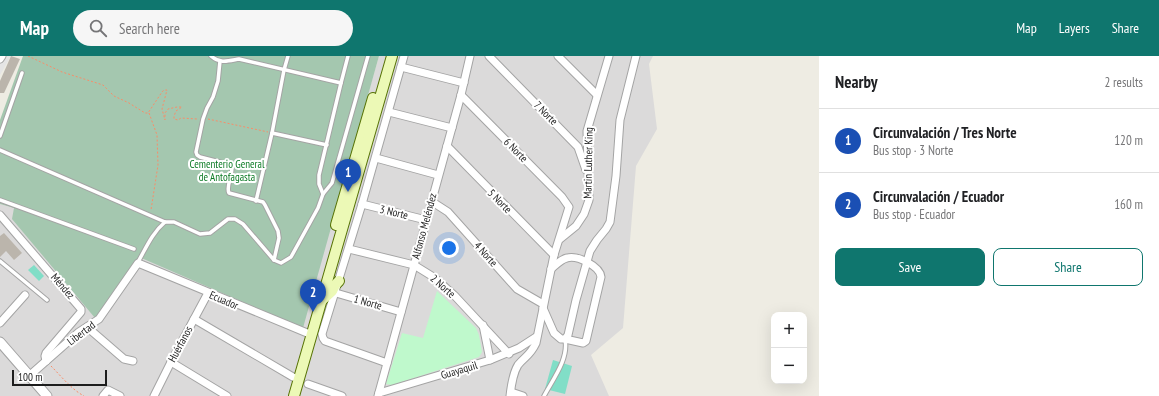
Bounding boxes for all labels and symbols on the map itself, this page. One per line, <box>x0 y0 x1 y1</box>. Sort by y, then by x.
street label: 7 Norte <box>531 98 561 128</box>
street label: Martin Luther King <box>580 127 596 199</box>
street label: 6 Norte <box>501 135 531 165</box>
park label: Cementerio General de Antofagasta <box>189 157 265 184</box>
pin: 1 <box>335 159 361 192</box>
street label: 5 Norte <box>485 186 515 216</box>
street label: Alfonso Meléndez <box>408 192 440 260</box>
street label: 3 Norte <box>378 202 410 222</box>
your location <box>439 238 459 258</box>
street label: 4 Norte <box>471 239 501 270</box>
street label: Méndez <box>48 270 78 302</box>
street label: 2 Norte <box>428 271 459 301</box>
pin: 2 <box>300 279 326 312</box>
street label: Ecuador <box>207 288 241 312</box>
street label: 1 Norte <box>352 291 384 313</box>
street label: Libertad <box>64 318 98 348</box>
street label: Huérfanos <box>165 323 195 364</box>
street label: Guayaquil <box>439 358 479 382</box>
scale bar <box>12 368 107 387</box>

